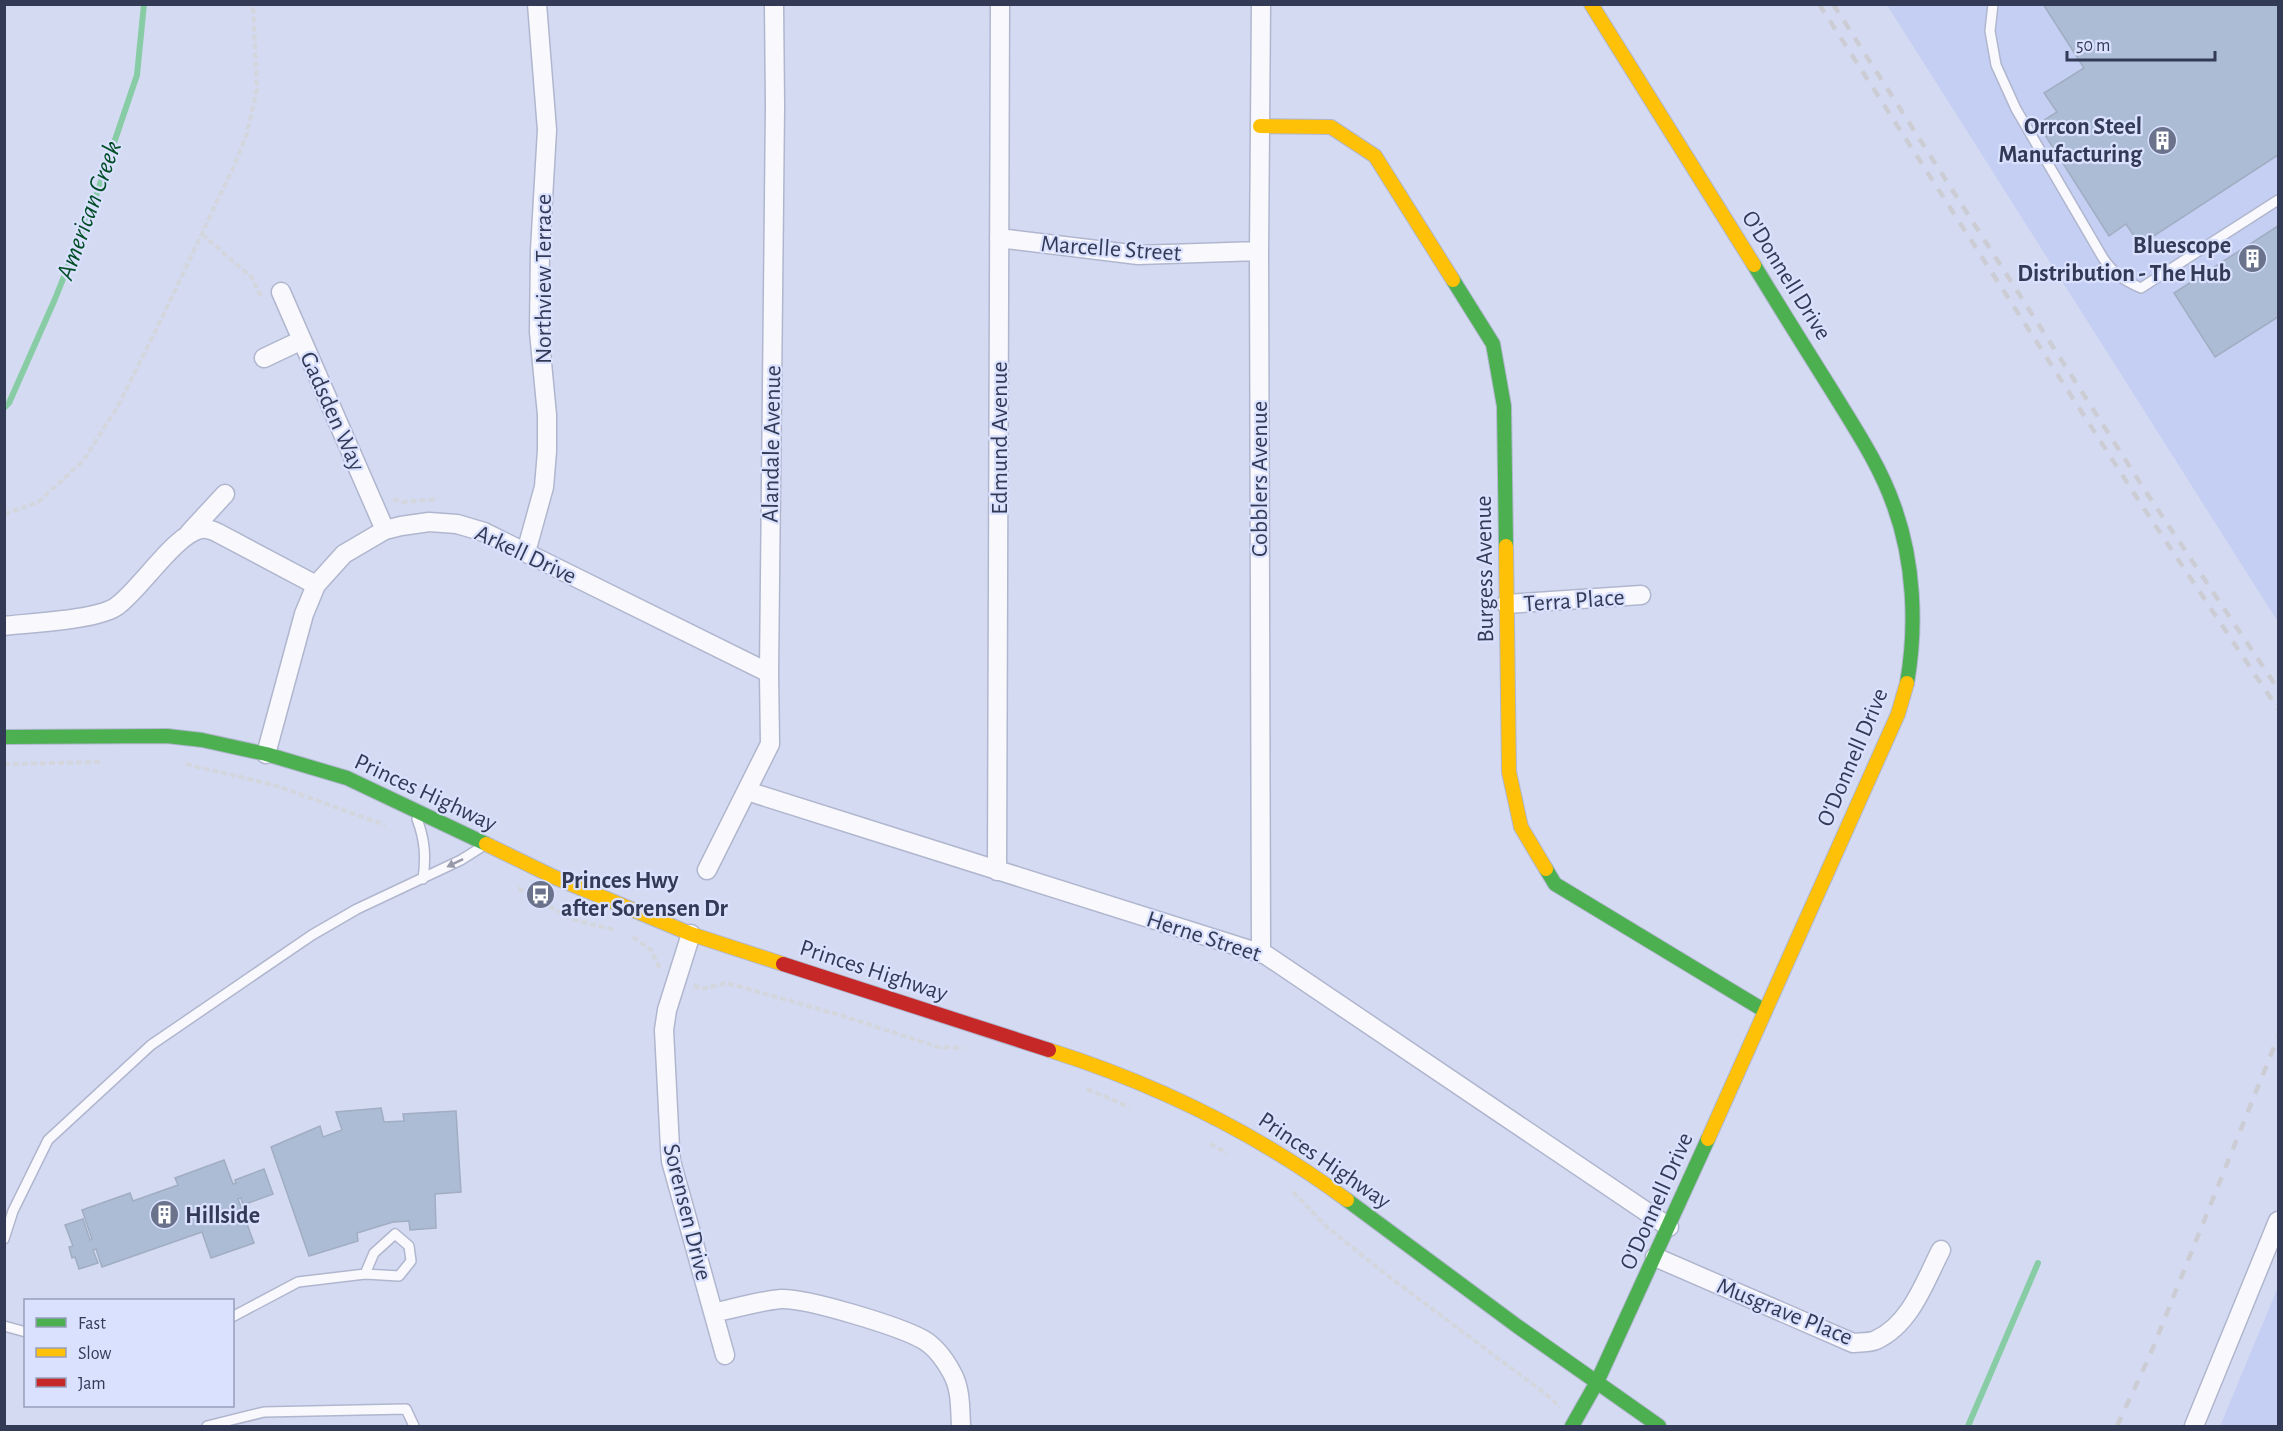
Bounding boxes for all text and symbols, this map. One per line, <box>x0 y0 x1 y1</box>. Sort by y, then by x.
scale bar <box>2067 24 2216 62</box>
text: 50 m <box>2076 37 2110 55</box>
place label: Orrcon Steel Manufacturing <box>1998 115 2143 167</box>
building icon: Orrcon Steel Manufacturing <box>2147 124 2179 156</box>
water label: American Creek <box>51 138 126 284</box>
street label: Northview Terrace <box>532 194 556 364</box>
street label: O'Donnell Drive <box>1737 207 1835 344</box>
street label: Marcelle Street <box>1040 232 1182 266</box>
place label: Bluescope Distribution - The Hub <box>2017 234 2231 286</box>
building icon: Bluescope Distribution - The Hub <box>2236 243 2268 275</box>
street label: Gadsden Way <box>295 348 369 475</box>
street label: Edmund Avenue <box>988 361 1012 515</box>
street label: Alandale Avenue <box>759 365 785 523</box>
street label: Cobblers Avenue <box>1248 401 1272 557</box>
street label: Burgess Avenue <box>1472 495 1498 643</box>
street label: Arkell Drive <box>471 521 580 589</box>
street label: Terra Place <box>1523 585 1625 617</box>
street label: O'Donnell Drive <box>1813 685 1893 830</box>
street label: Princes Highway <box>351 749 500 836</box>
one-way arrow <box>447 858 464 868</box>
place label: Princes Hwy after Sorensen Dr <box>561 869 729 921</box>
bus stop icon: Princes Hwy after Sorensen Dr <box>524 878 556 910</box>
street label: Herne Street <box>1144 907 1264 967</box>
street label: Princes Highway <box>797 936 951 1006</box>
street label: Princes Highway <box>1254 1108 1395 1214</box>
street label: O'Donnell Drive <box>1616 1129 1698 1274</box>
street label: Sorensen Drive <box>658 1142 716 1283</box>
building icon: Hillside <box>148 1199 180 1231</box>
place label: Hillside <box>185 1204 260 1228</box>
street label: Musgrave Place <box>1713 1274 1856 1350</box>
legend <box>24 1299 234 1407</box>
text: Fast <box>78 1315 106 1333</box>
text: Slow <box>78 1345 111 1363</box>
text: Jam <box>78 1375 106 1393</box>

